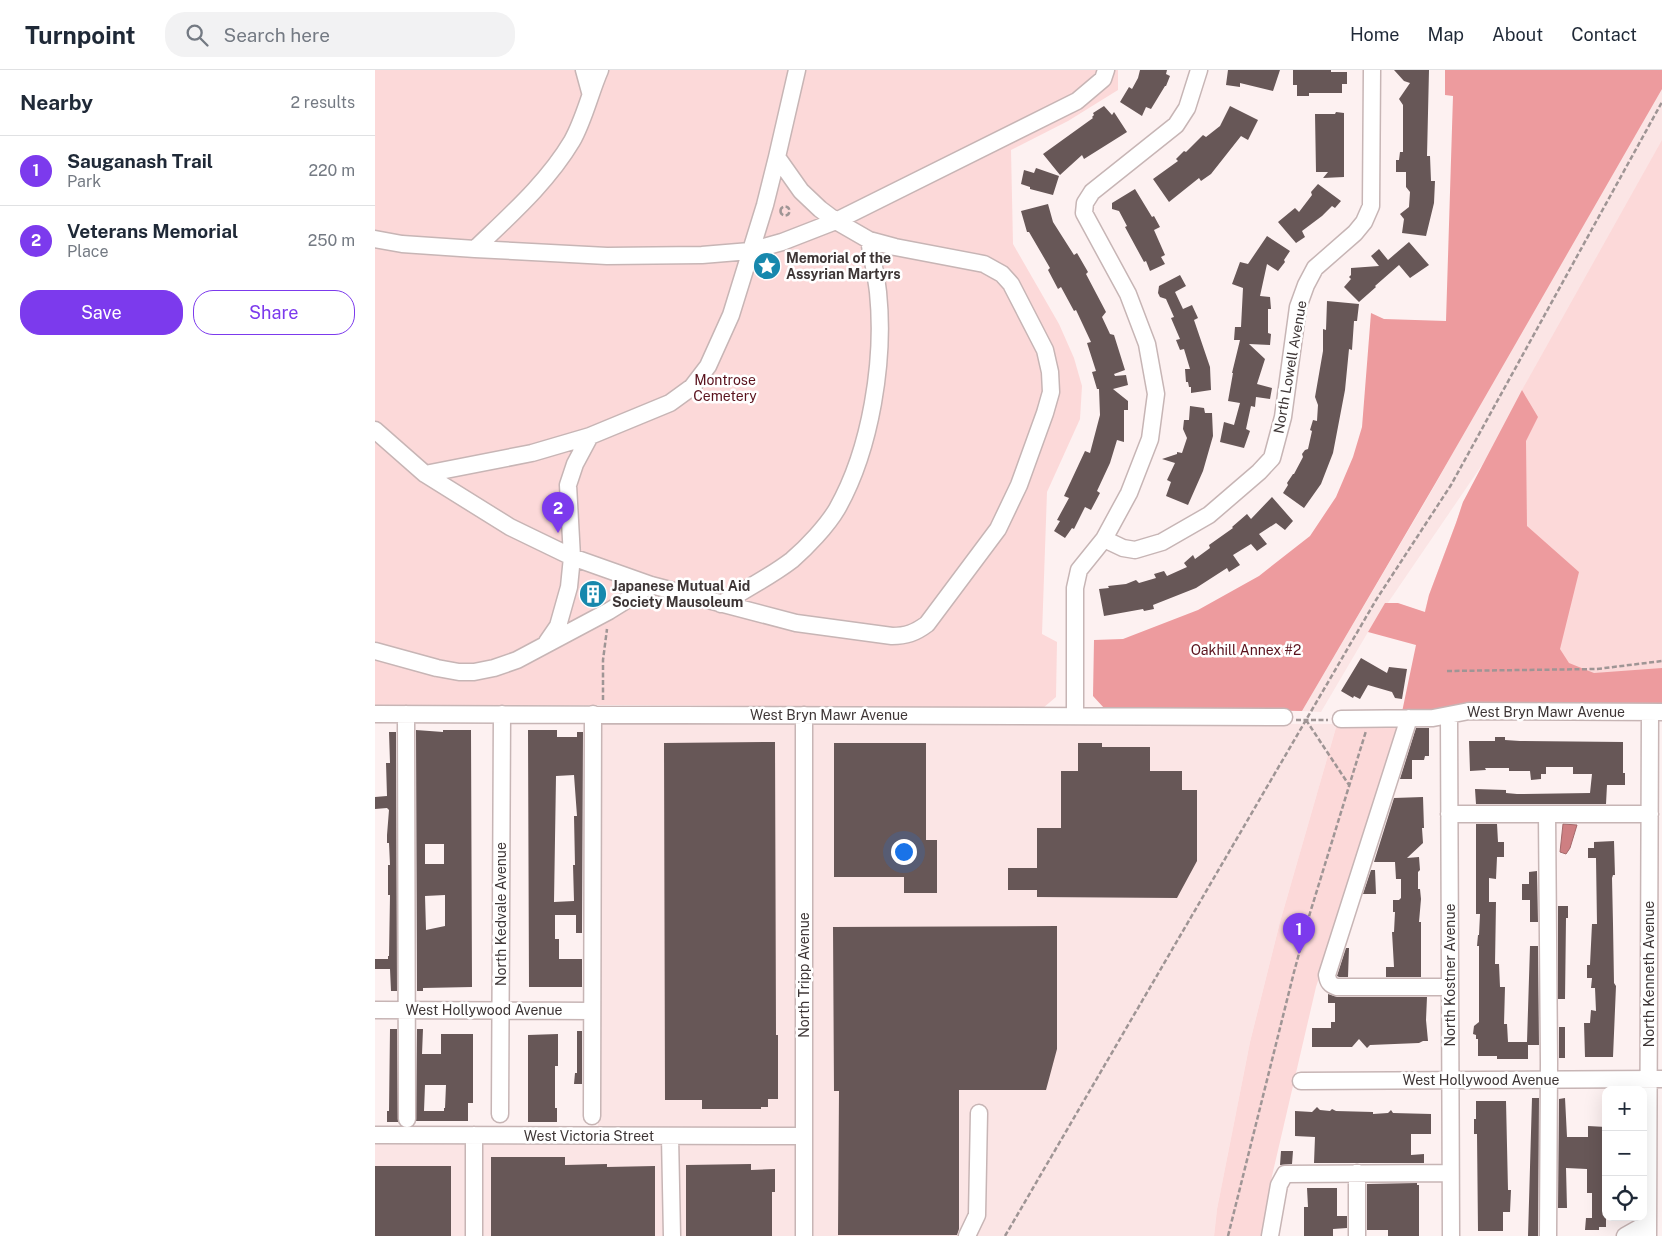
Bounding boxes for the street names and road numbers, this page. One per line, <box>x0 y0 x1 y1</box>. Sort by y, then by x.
street label: North Lowell Avenue <box>1270 299 1310 435</box>
street label: West Bryn Mawr Avenue <box>1467 704 1625 720</box>
street label: West Bryn Mawr Avenue <box>750 707 908 723</box>
street label: North Kedvale Avenue <box>493 842 509 986</box>
street label: North Kenneth Avenue <box>1641 901 1657 1047</box>
street label: North Kostner Avenue <box>1442 903 1458 1046</box>
street label: North Tripp Avenue <box>796 912 812 1038</box>
street label: West Hollywood Avenue <box>406 1002 563 1018</box>
street label: West Hollywood Avenue <box>1403 1072 1560 1088</box>
street label: West Victoria Street <box>524 1128 654 1144</box>

